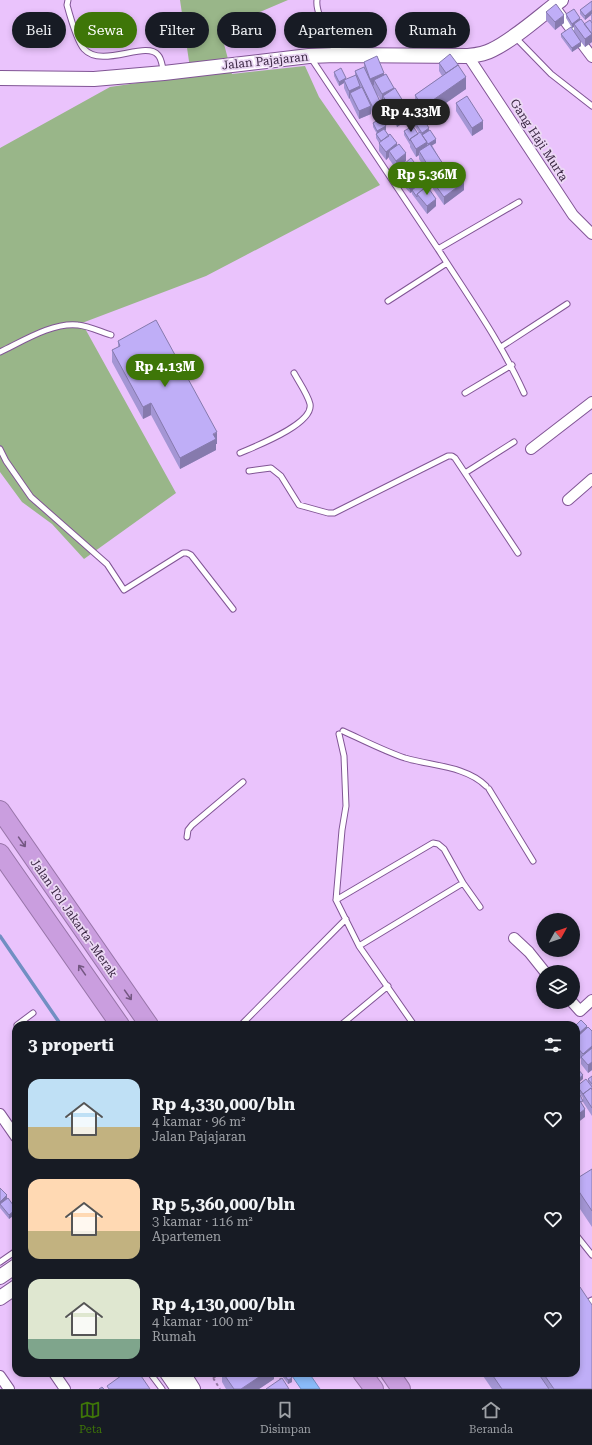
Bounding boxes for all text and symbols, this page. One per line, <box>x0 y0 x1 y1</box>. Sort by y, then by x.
chip: Beli <box>12 12 66 48</box>
chip: Sewa <box>74 12 137 48</box>
chip: Filter <box>145 12 209 48</box>
chip: Baru <box>217 12 276 48</box>
chip: Apartemen <box>284 12 387 48</box>
chip: Rumah <box>395 12 470 48</box>
street label: Jalan Pajajaran <box>221 49 309 73</box>
street label: Gang Haji Murta <box>507 96 571 184</box>
pin: Rp 4.33M <box>370 99 452 133</box>
text: Rp 4.33M <box>381 104 441 119</box>
pin: Rp 5.36M <box>386 162 468 196</box>
text: Rp 5.36M <box>397 167 457 182</box>
pin: Rp 4.13M <box>124 354 206 388</box>
text: Rp 4.13M <box>135 359 195 374</box>
one-way arrow <box>18 836 26 847</box>
street label: Jalan Tol Jakarta–Merak <box>28 856 121 981</box>
north arrow <box>536 913 580 957</box>
map controls <box>536 913 580 1009</box>
one-way arrow <box>78 965 86 976</box>
button: layers <box>536 965 580 1009</box>
one-way arrow <box>124 989 132 1000</box>
icon: filters <box>542 1034 564 1056</box>
text: 3 properti <box>28 1035 114 1055</box>
text: Rp 4,330,000/bln <box>152 1094 295 1114</box>
icon: home <box>60 1095 108 1143</box>
icon: heart <box>542 1108 564 1130</box>
text: 4 kamar · 96 m² <box>152 1114 245 1129</box>
text: Jalan Pajajaran <box>152 1129 246 1144</box>
text: Rp 5,360,000/bln <box>152 1194 295 1214</box>
icon: home <box>60 1195 108 1243</box>
icon: heart <box>542 1208 564 1230</box>
text: 3 kamar · 116 m² <box>152 1214 253 1229</box>
text: Apartemen <box>152 1229 221 1244</box>
text: Rp 4,130,000/bln <box>152 1294 295 1314</box>
icon: home <box>60 1295 108 1343</box>
icon: heart <box>542 1308 564 1330</box>
text: 4 kamar · 100 m² <box>152 1314 253 1329</box>
text: Rumah <box>152 1329 196 1344</box>
tab: Peta <box>79 1399 102 1436</box>
tab: Disimpan <box>260 1399 311 1436</box>
tab: Beranda <box>469 1399 513 1436</box>

